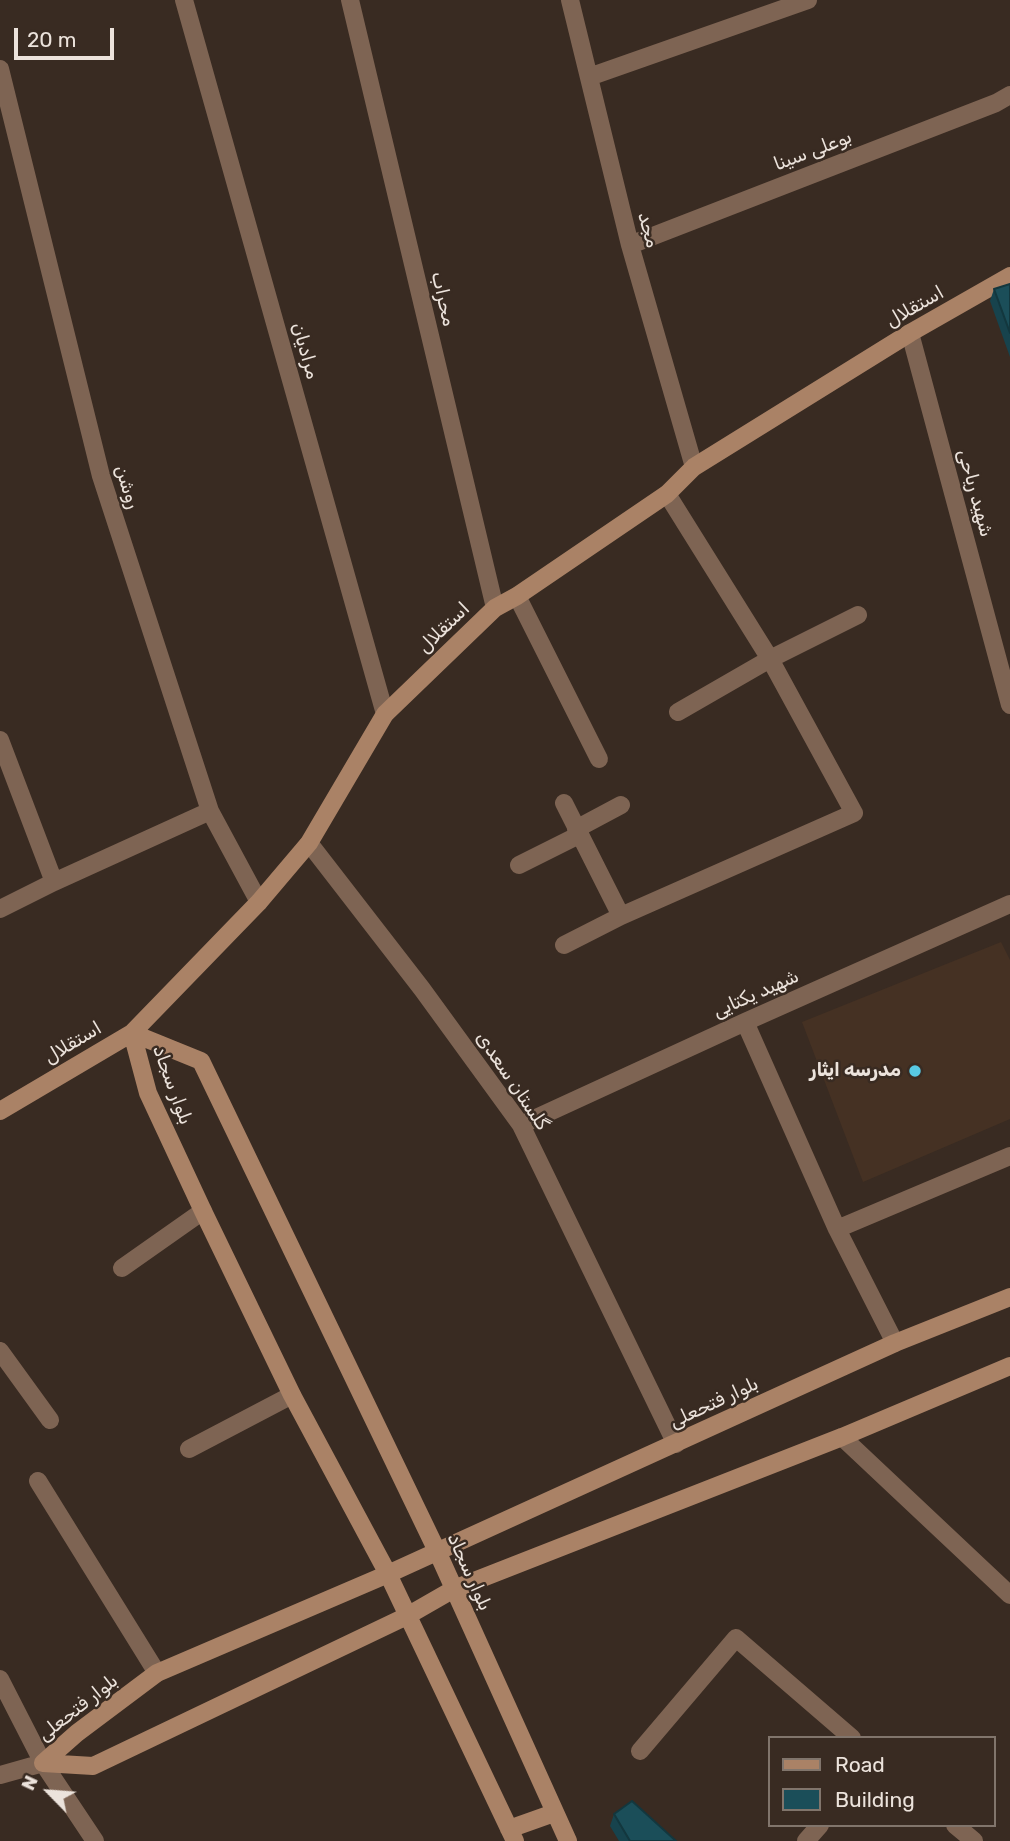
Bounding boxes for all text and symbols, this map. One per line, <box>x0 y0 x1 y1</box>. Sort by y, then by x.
scale bar <box>18 14 117 58</box>
text: 20 m <box>27 27 76 52</box>
street label: بوعلی سینا <box>771 126 855 176</box>
street label: مجد <box>632 210 664 250</box>
street label: محراب <box>426 270 460 328</box>
street label: استقلال <box>882 281 948 333</box>
street label: مرادیان <box>286 320 324 382</box>
street label: شهید ریاحی <box>952 447 998 539</box>
street label: روشن <box>110 462 144 512</box>
street label: استقلال <box>413 598 475 658</box>
street label: شهید یکتایی <box>709 965 803 1023</box>
street label: استقلال <box>40 1017 106 1069</box>
street label: گلستان سعدی <box>471 1027 553 1135</box>
street label: بلوار سجاد <box>147 1042 197 1128</box>
place label: مدرسه ایثار <box>810 1060 901 1082</box>
marker: مدرسه ایثار <box>907 1063 923 1079</box>
street label: بلوار فتحعلی <box>666 1372 762 1434</box>
street label: بلوار سجاد <box>442 1530 496 1614</box>
street label: بلوار فتحعلی <box>33 1670 123 1746</box>
legend <box>768 1736 996 1827</box>
text: Road <box>835 1752 885 1777</box>
north arrow <box>14 1757 84 1827</box>
text: N <box>16 1772 43 1794</box>
text: Building <box>835 1787 915 1812</box>

